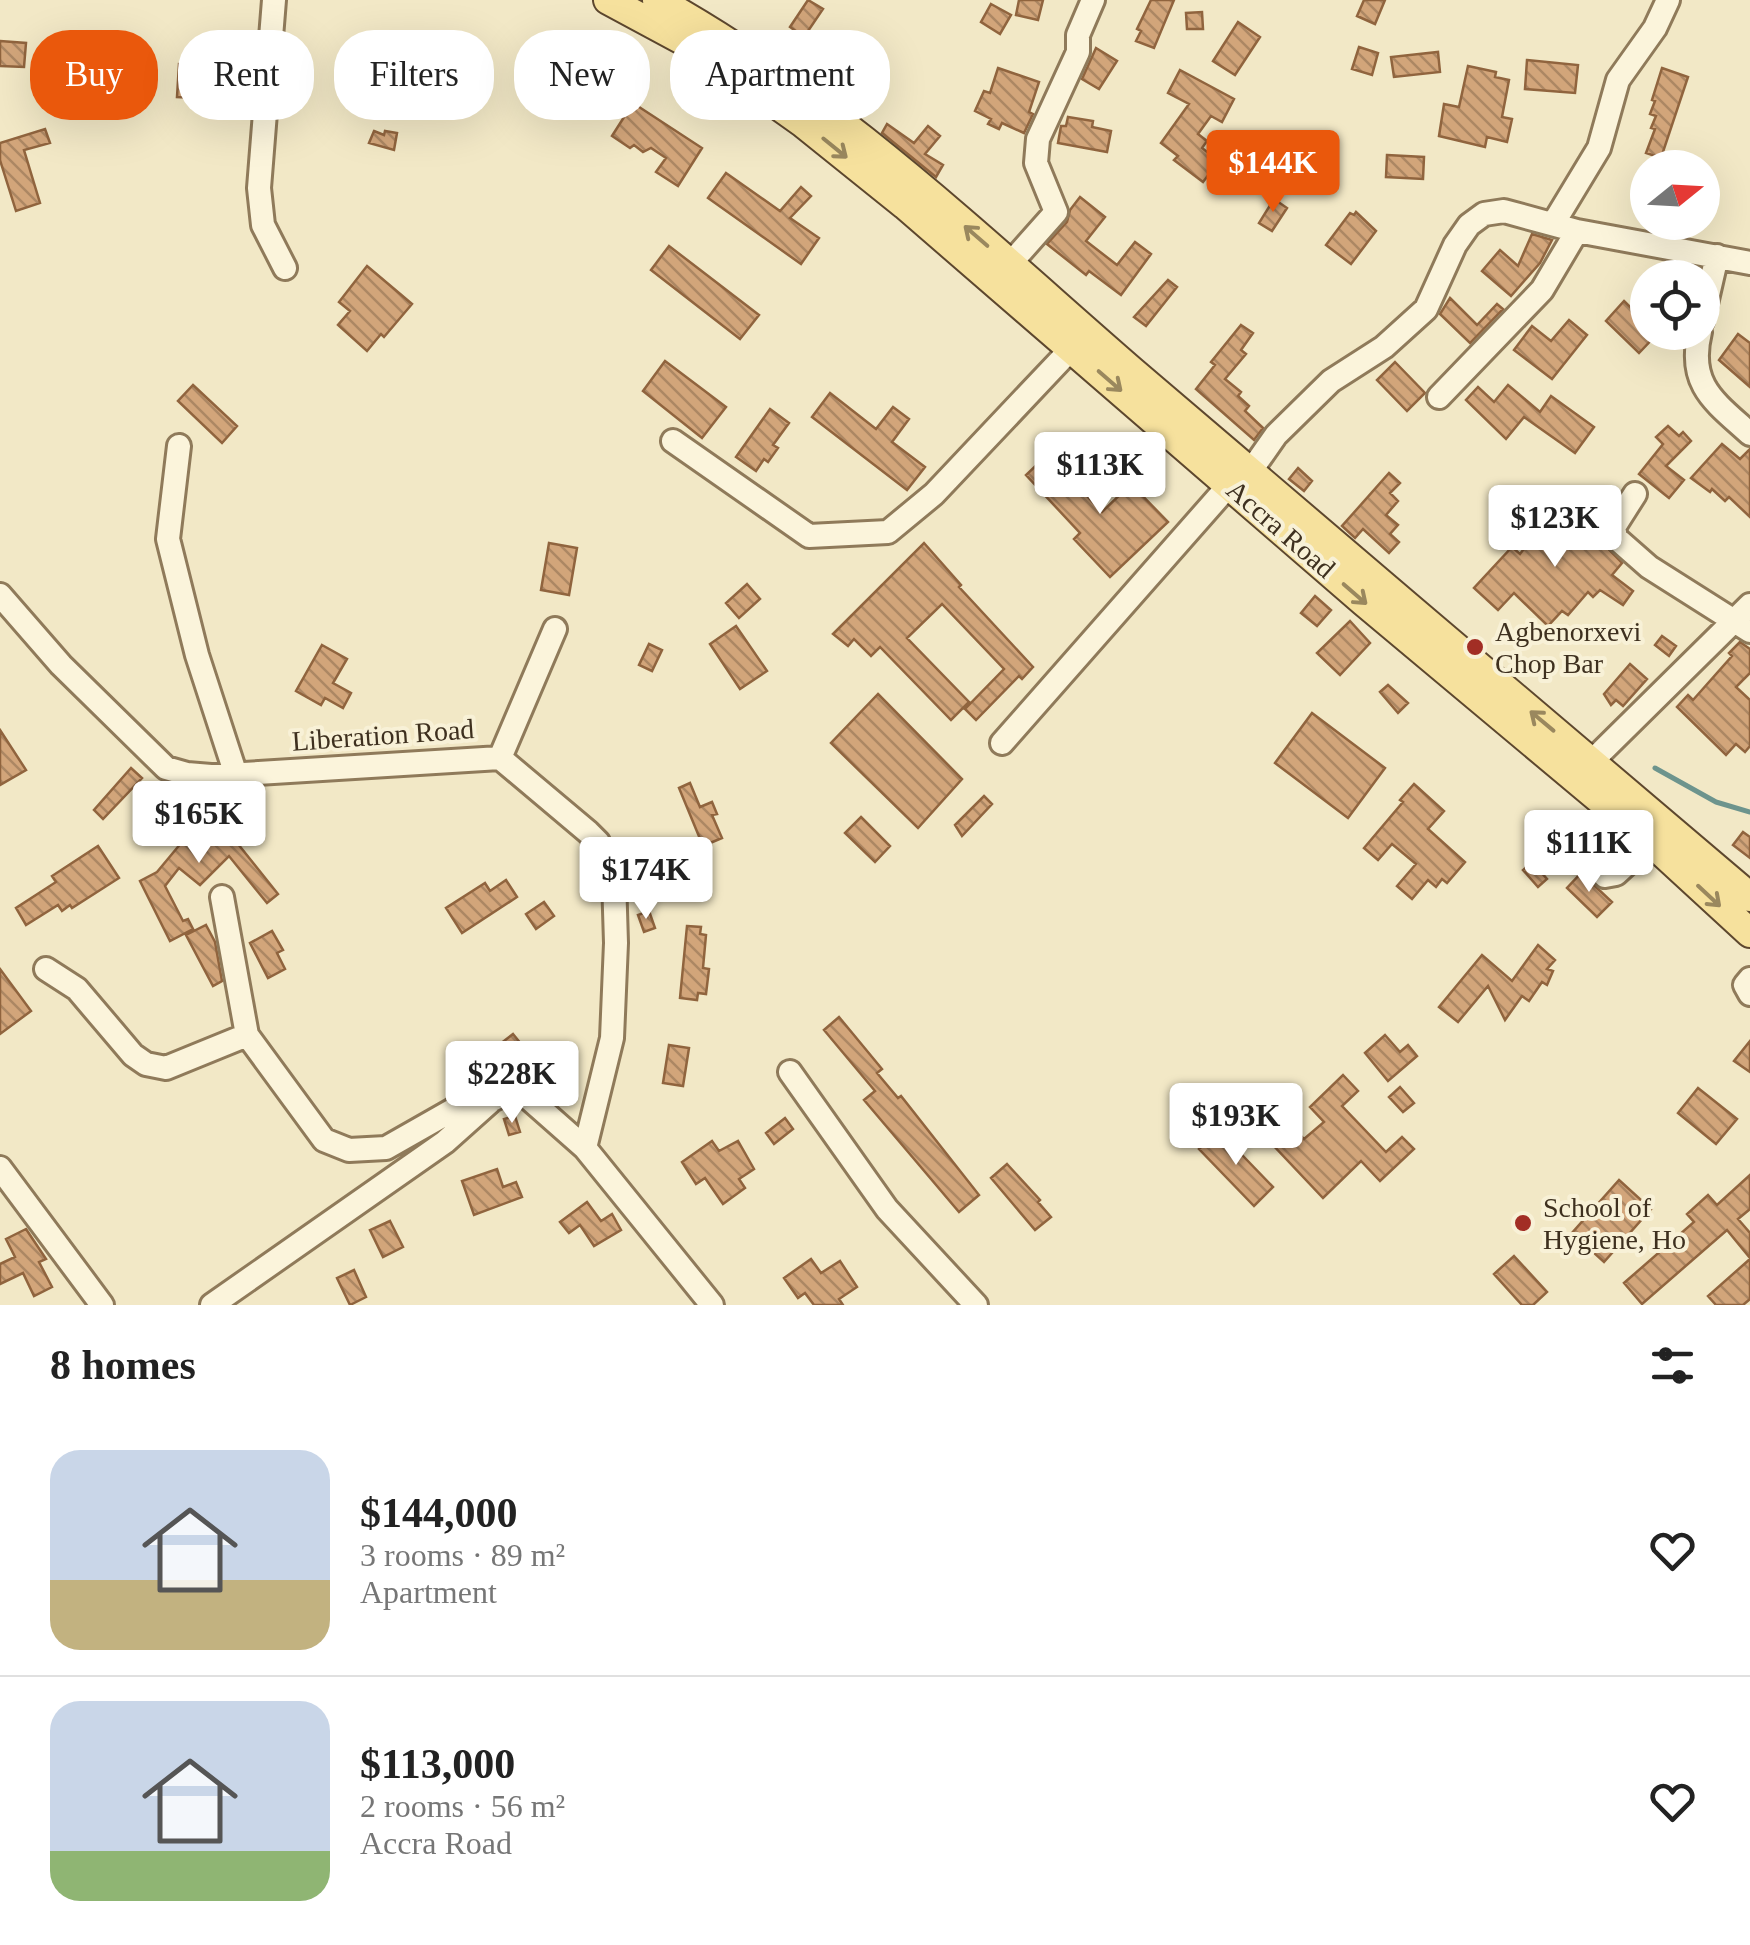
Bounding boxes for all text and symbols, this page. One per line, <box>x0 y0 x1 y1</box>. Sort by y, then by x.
chip: Buy <box>30 30 158 120</box>
chip: Rent <box>178 30 314 120</box>
chip: Filters <box>334 30 494 120</box>
chip: New <box>514 30 650 120</box>
chip: Apartment <box>670 30 890 120</box>
pin: $144K <box>1203 130 1343 215</box>
one-way arrow <box>822 137 848 159</box>
text: $144K <box>1229 144 1317 180</box>
north arrow <box>1630 150 1720 240</box>
map controls <box>1630 150 1720 350</box>
one-way arrow <box>963 226 989 248</box>
button: locate <box>1630 260 1720 350</box>
one-way arrow <box>1097 369 1122 392</box>
pin: $113K <box>1030 432 1170 517</box>
text: $113K <box>1056 446 1144 482</box>
street label: Accra Road <box>1221 474 1341 584</box>
pin: $123K <box>1485 485 1625 570</box>
text: $123K <box>1511 499 1599 535</box>
one-way arrow <box>1342 583 1368 605</box>
place label: Agbenorxevi Chop Bar <box>1495 616 1641 679</box>
marker: Agbenorxevi Chop Bar <box>1464 636 1486 658</box>
one-way arrow <box>1529 710 1555 732</box>
street label: Liberation Road <box>291 713 475 757</box>
pin: $165K <box>129 781 269 866</box>
text: $165K <box>155 795 243 831</box>
pin: $111K <box>1519 810 1659 895</box>
text: $111K <box>1546 824 1632 860</box>
pin: $174K <box>576 837 716 922</box>
text: $174K <box>602 851 690 887</box>
one-way arrow <box>1696 884 1721 907</box>
pin: $228K <box>442 1041 582 1126</box>
text: $228K <box>468 1055 556 1091</box>
pin: $193K <box>1166 1083 1306 1168</box>
text: $193K <box>1192 1097 1280 1133</box>
place label: School of Hygiene, Ho <box>1543 1192 1686 1255</box>
marker: School of Hygiene, Ho <box>1512 1212 1534 1234</box>
icon: filters <box>1645 1338 1700 1393</box>
text: 8 homes <box>50 1342 196 1388</box>
icon: home <box>130 1490 250 1610</box>
text: $144,000 <box>360 1490 518 1536</box>
icon: heart <box>1645 1523 1700 1578</box>
text: 3 rooms · 89 m² <box>360 1537 565 1573</box>
text: Apartment <box>360 1574 497 1610</box>
icon: home <box>130 1741 250 1861</box>
text: $113,000 <box>360 1741 515 1787</box>
icon: heart <box>1645 1774 1700 1829</box>
text: 2 rooms · 56 m² <box>360 1788 565 1824</box>
text: Accra Road <box>360 1825 512 1861</box>

